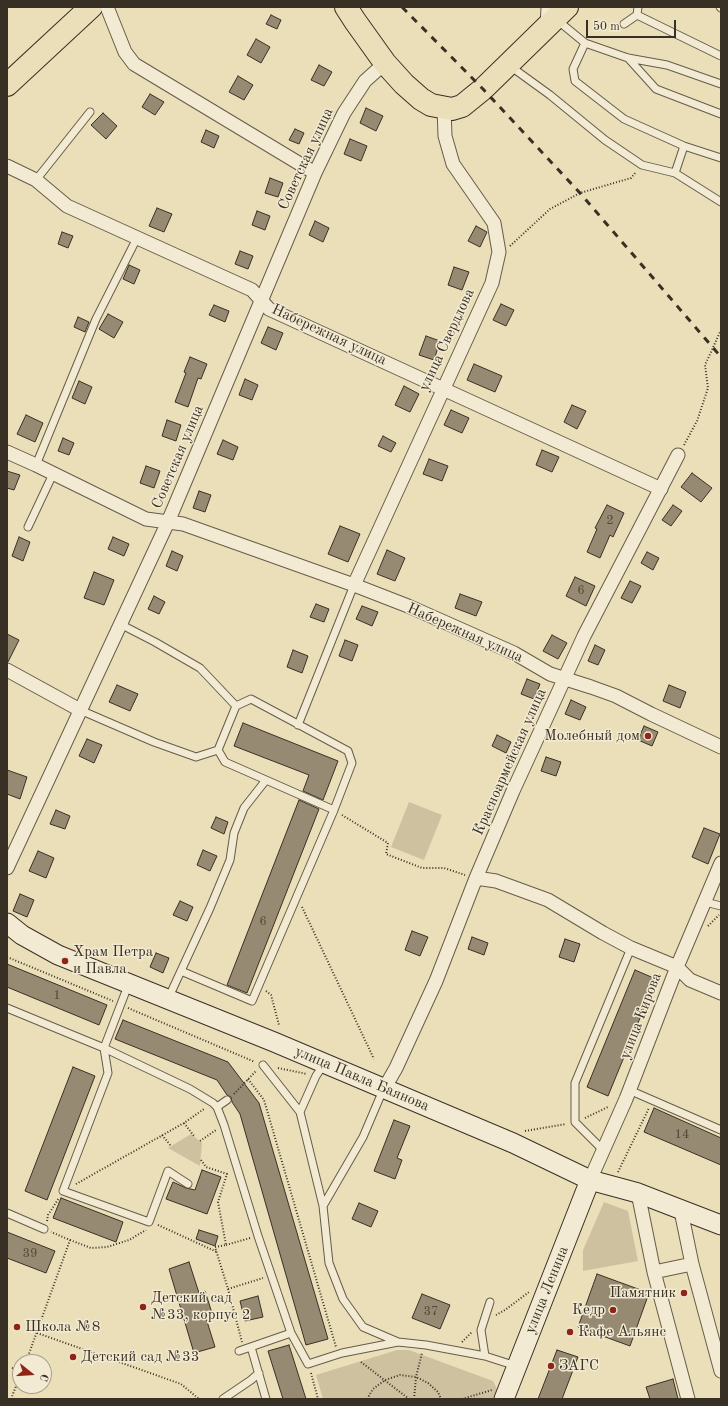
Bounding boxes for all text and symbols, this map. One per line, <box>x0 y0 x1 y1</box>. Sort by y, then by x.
scale bar <box>588 12 678 38</box>
text: 50 m <box>593 21 620 33</box>
street label: Советская улица <box>274 105 338 213</box>
street label: улица Свердлова <box>415 286 479 394</box>
street label: Набережная улица <box>269 300 389 370</box>
street label: Советская улица <box>148 403 208 511</box>
house number: 2 <box>606 513 614 529</box>
house number: 6 <box>577 583 585 599</box>
street label: Набережная улица <box>404 599 526 667</box>
street label: Красноармейская улица <box>469 686 551 838</box>
place label: Молебный дом <box>544 727 640 745</box>
marker: Молебный дом <box>643 731 653 741</box>
house number: 6 <box>259 914 267 930</box>
place label: Храм Петра и Павла <box>73 943 153 978</box>
marker: Храм Петра и Павла <box>60 956 70 966</box>
street label: улица Кирова <box>616 970 666 1062</box>
house number: 1 <box>53 988 61 1004</box>
street label: улица Павла Баянова <box>292 1043 432 1115</box>
house number: 14 <box>674 1127 690 1143</box>
street label: улица Ленина <box>521 1243 573 1337</box>
house number: 39 <box>22 1246 38 1262</box>
place label: Памятник <box>609 1284 676 1302</box>
marker: Памятник <box>679 1288 689 1298</box>
place label: Детский сад №33, корпус 2 <box>151 1289 250 1324</box>
place label: Кедр <box>572 1301 605 1319</box>
marker: Детский сад №33, корпус 2 <box>138 1302 148 1312</box>
house number: 37 <box>423 1304 439 1320</box>
marker: Кедр <box>608 1305 618 1315</box>
place label: Школа №8 <box>25 1318 100 1336</box>
marker: Школа №8 <box>12 1322 22 1332</box>
place label: Кафе Альянс <box>578 1323 666 1341</box>
marker: Кафе Альянс <box>565 1327 575 1337</box>
place label: Детский сад №33 <box>81 1348 199 1366</box>
marker: Детский сад №33 <box>68 1352 78 1362</box>
north arrow <box>12 1354 52 1394</box>
place label: ЗАГС <box>559 1357 599 1375</box>
marker: ЗАГС <box>546 1361 556 1371</box>
text: С <box>37 1372 49 1382</box>

